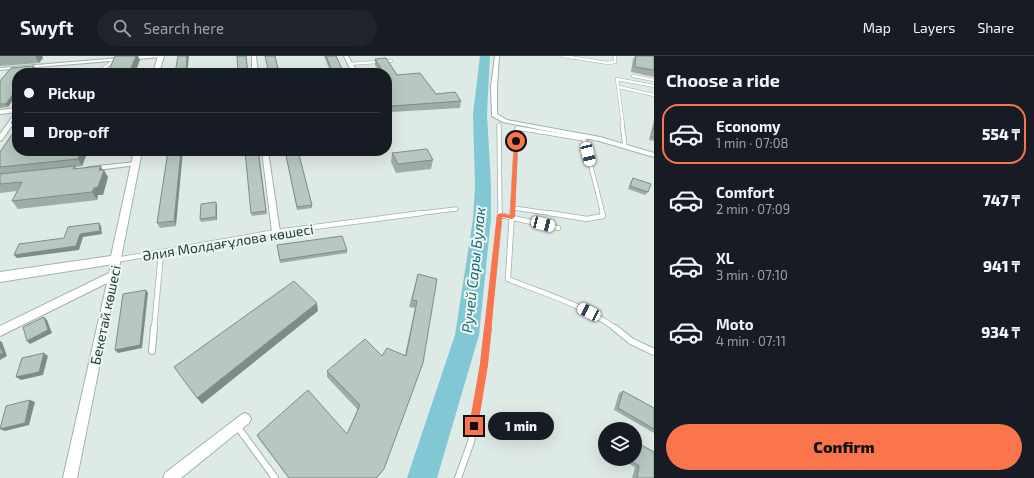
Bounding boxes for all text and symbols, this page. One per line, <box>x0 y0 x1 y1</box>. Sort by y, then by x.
search box <box>97 10 377 46</box>
text: Swyft <box>20 16 73 39</box>
icon: search <box>111 17 133 39</box>
text: Search here <box>143 19 224 37</box>
text: Map <box>863 19 891 36</box>
text: Layers <box>913 19 955 36</box>
text: Share <box>977 19 1014 36</box>
text: Choose a ride <box>666 69 780 91</box>
text: Pickup <box>48 84 95 102</box>
icon: car <box>668 116 704 152</box>
text: Economy <box>716 117 781 135</box>
text: Drop-off <box>48 123 109 141</box>
text: 554 ₸ <box>982 125 1020 143</box>
route start <box>507 132 525 150</box>
text: 1 min · 07:08 <box>716 135 788 151</box>
car <box>579 141 597 167</box>
icon: car <box>668 182 704 218</box>
text: Comfort <box>716 183 774 201</box>
text: 747 ₸ <box>983 191 1020 209</box>
text: 2 min · 07:09 <box>716 201 790 217</box>
water label: Ручей Сары Булак <box>457 206 489 334</box>
car <box>530 215 556 233</box>
street label: Әлия Молдағұлова көшесі <box>141 220 315 264</box>
icon: car <box>668 248 704 284</box>
text: XL <box>716 249 734 267</box>
text: 941 ₸ <box>983 257 1020 275</box>
street label: Бекетай көшесі <box>86 264 124 366</box>
text: 3 min · 07:10 <box>716 267 788 283</box>
car <box>576 301 602 323</box>
icon: car <box>668 314 704 350</box>
text: Moto <box>716 315 754 333</box>
text: 934 ₸ <box>981 323 1020 341</box>
text: 4 min · 07:11 <box>716 333 786 349</box>
callout: 1 min <box>488 412 554 440</box>
route end <box>465 417 483 435</box>
text: 1 min <box>505 418 537 434</box>
map controls <box>598 422 642 466</box>
button: layers <box>598 422 642 466</box>
button: Confirm <box>666 424 1022 470</box>

